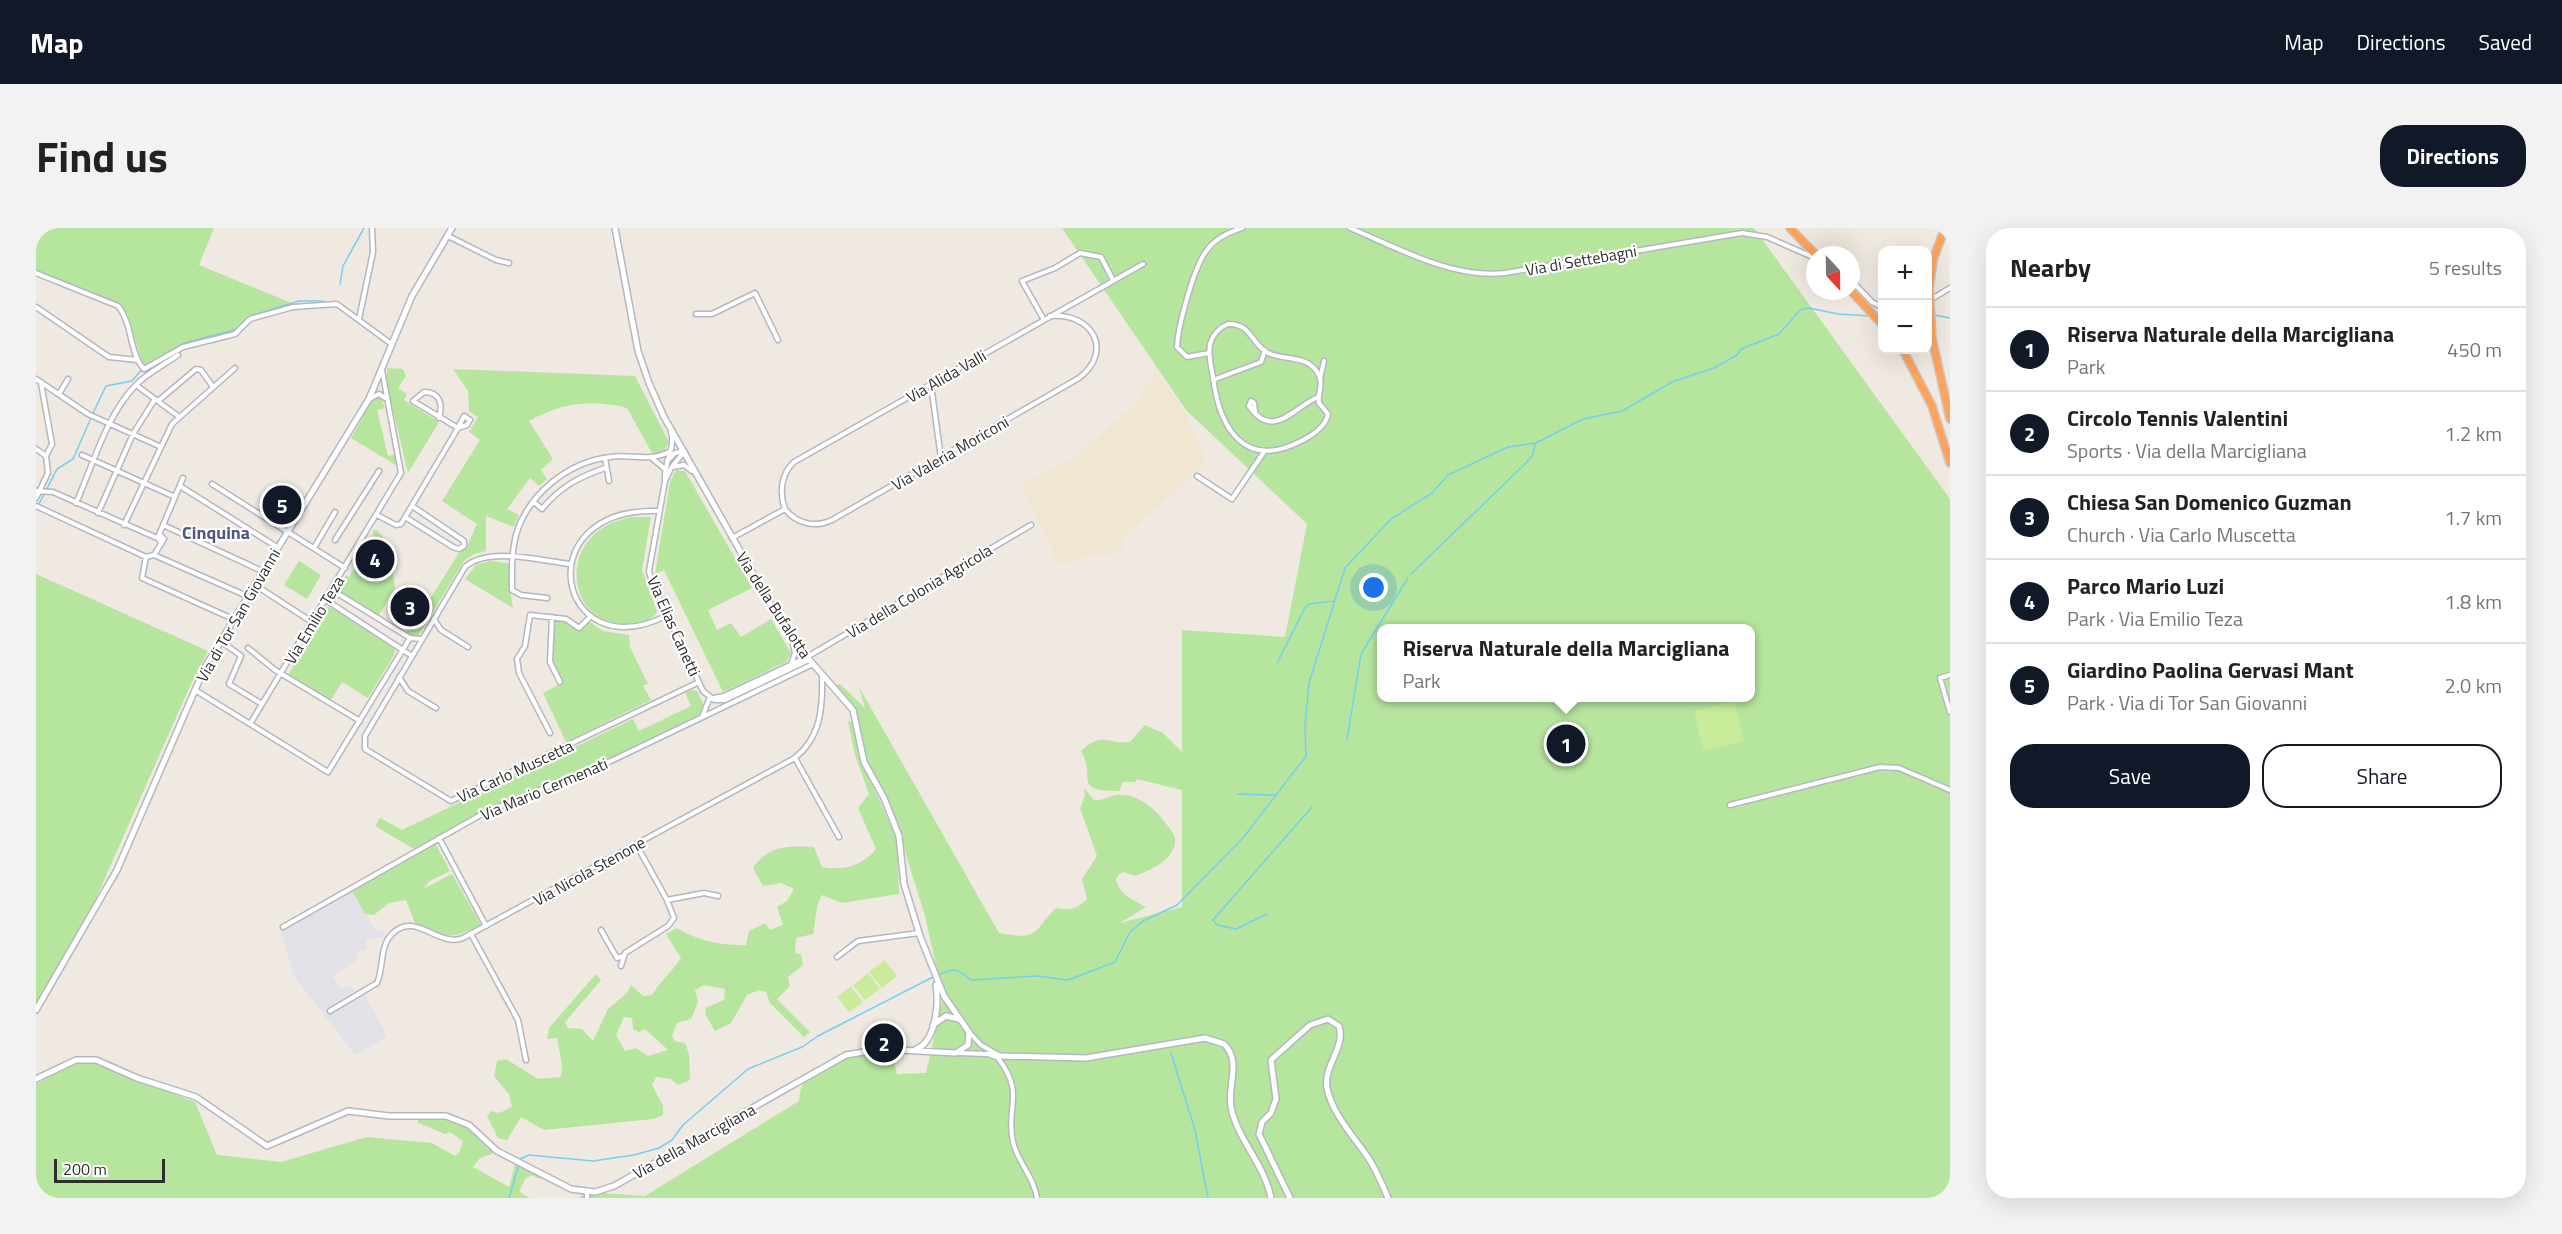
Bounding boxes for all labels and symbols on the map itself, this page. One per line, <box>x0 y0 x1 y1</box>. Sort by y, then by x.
street label: Via di Settebagni <box>1523 238 1639 282</box>
north arrow <box>1806 246 1860 300</box>
street label: Via Alida Valli <box>902 343 990 409</box>
street label: Via Valeria Moriconi <box>887 410 1013 496</box>
pin: 5 <box>262 482 302 528</box>
district label: Cinquina <box>182 519 250 546</box>
pin: 4 <box>356 536 394 582</box>
street label: Via della Colonia Agricola <box>842 538 996 644</box>
street label: Via di Tor San Giovanni <box>190 544 286 686</box>
street label: Via della Bufalotta <box>730 547 818 663</box>
street label: Via Emilio Teza <box>278 571 350 669</box>
street label: Via Elias Canetti <box>641 572 707 680</box>
your location <box>1359 573 1388 602</box>
pin: 3 <box>390 584 430 629</box>
pin: 1 <box>1546 722 1586 766</box>
street label: Via Carlo Muscetta <box>453 734 577 808</box>
street label: Via Mario Cermenati <box>477 751 611 827</box>
street label: Via Nicola Stenone <box>528 830 650 912</box>
pin: 2 <box>864 1020 904 1066</box>
street label: Via della Marcigliana <box>628 1097 760 1185</box>
scale bar <box>54 1156 165 1184</box>

